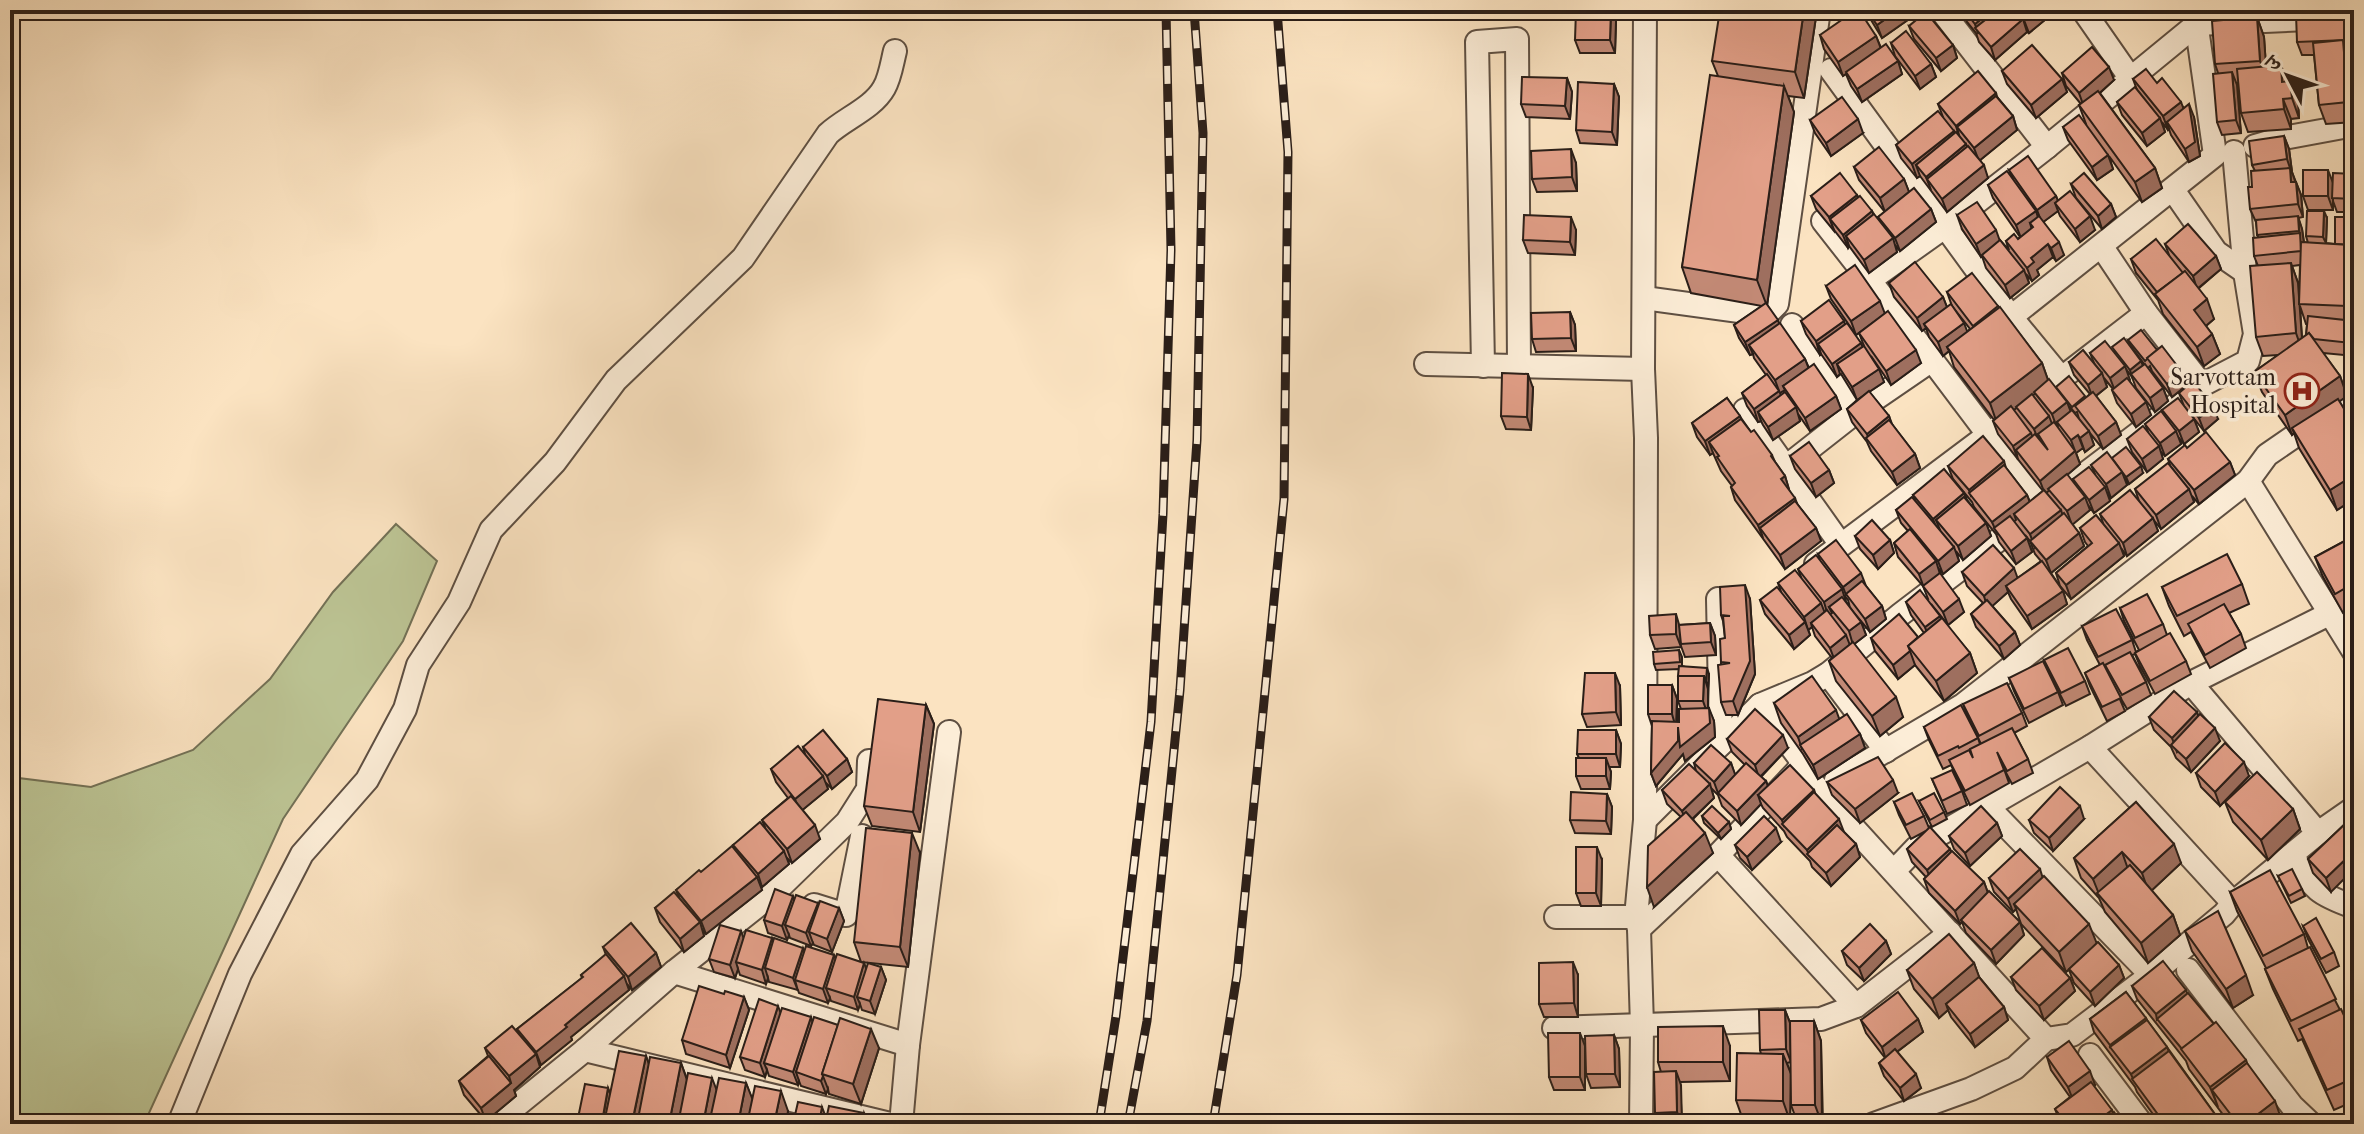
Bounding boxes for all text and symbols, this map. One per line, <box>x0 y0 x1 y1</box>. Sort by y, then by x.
north arrow <box>2248 36 2328 116</box>
text: उ <box>2259 49 2288 78</box>
place label: Sarvottam Hospital <box>2171 363 2276 419</box>
hospital icon: Sarvottam Hospital <box>2283 372 2321 410</box>

